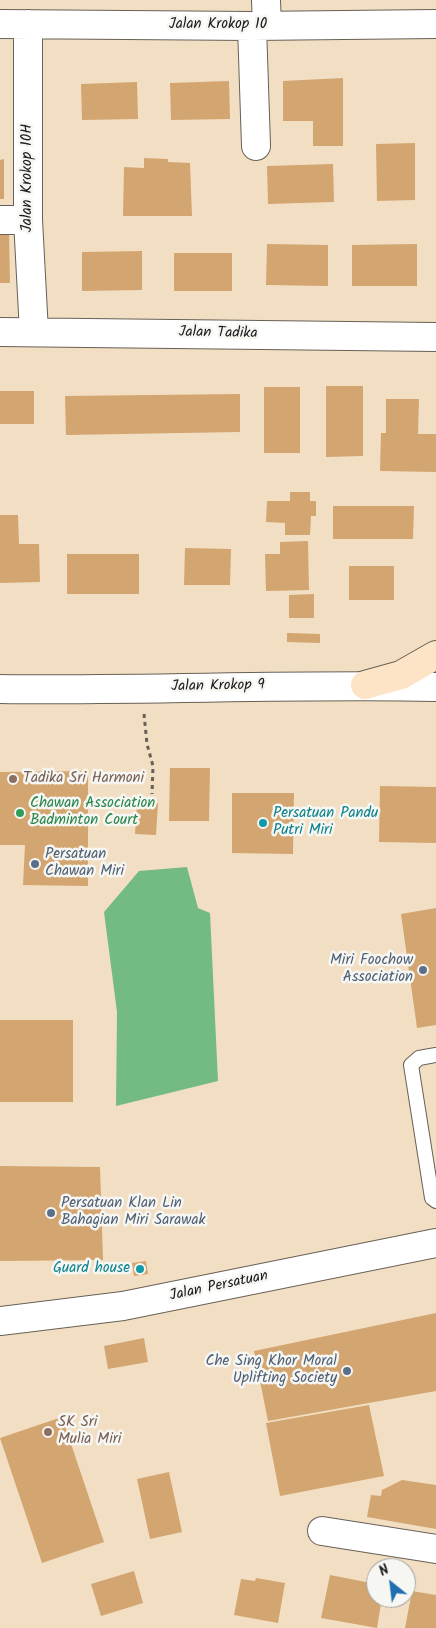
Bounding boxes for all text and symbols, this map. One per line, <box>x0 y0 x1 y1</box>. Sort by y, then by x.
street label: Jalan Krokop 10 <box>169 16 267 34</box>
street label: Jalan Krokop 10H <box>19 124 37 232</box>
street label: Jalan Tadika <box>178 324 258 344</box>
street label: Jalan Krokop 9 <box>171 677 265 697</box>
place label: Tadika Sri Harmoni <box>23 770 144 788</box>
marker: Tadika Sri Harmoni <box>7 773 19 785</box>
place label: Chawan Association Badminton Court <box>30 795 155 830</box>
place label: Persatuan Pandu Putri Miri <box>273 805 378 840</box>
marker: Chawan Association Badminton Court <box>14 807 26 819</box>
marker: Persatuan Pandu Putri Miri <box>257 817 269 829</box>
place label: Persatuan Chawan Miri <box>45 846 124 881</box>
marker: Persatuan Chawan Miri <box>29 858 41 870</box>
place label: Miri Foochow Association <box>330 952 413 987</box>
marker: Miri Foochow Association <box>417 964 429 976</box>
place label: Persatuan Klan Lin Bahagian Miri Sarawak <box>61 1195 206 1230</box>
marker: Persatuan Klan Lin Bahagian Miri Sarawak <box>45 1207 57 1219</box>
place label: Guard house <box>53 1260 130 1278</box>
marker: Guard house <box>134 1263 146 1275</box>
street label: Jalan Persatuan <box>168 1268 270 1306</box>
place label: Che Sing Khor Moral Uplifting Society <box>206 1353 337 1388</box>
marker: Che Sing Khor Moral Uplifting Society <box>341 1365 353 1377</box>
place label: SK Sri Mulia Miri <box>58 1414 121 1449</box>
marker: SK Sri Mulia Miri <box>42 1426 54 1438</box>
north arrow <box>366 1558 416 1608</box>
text: N <box>375 1559 393 1583</box>

